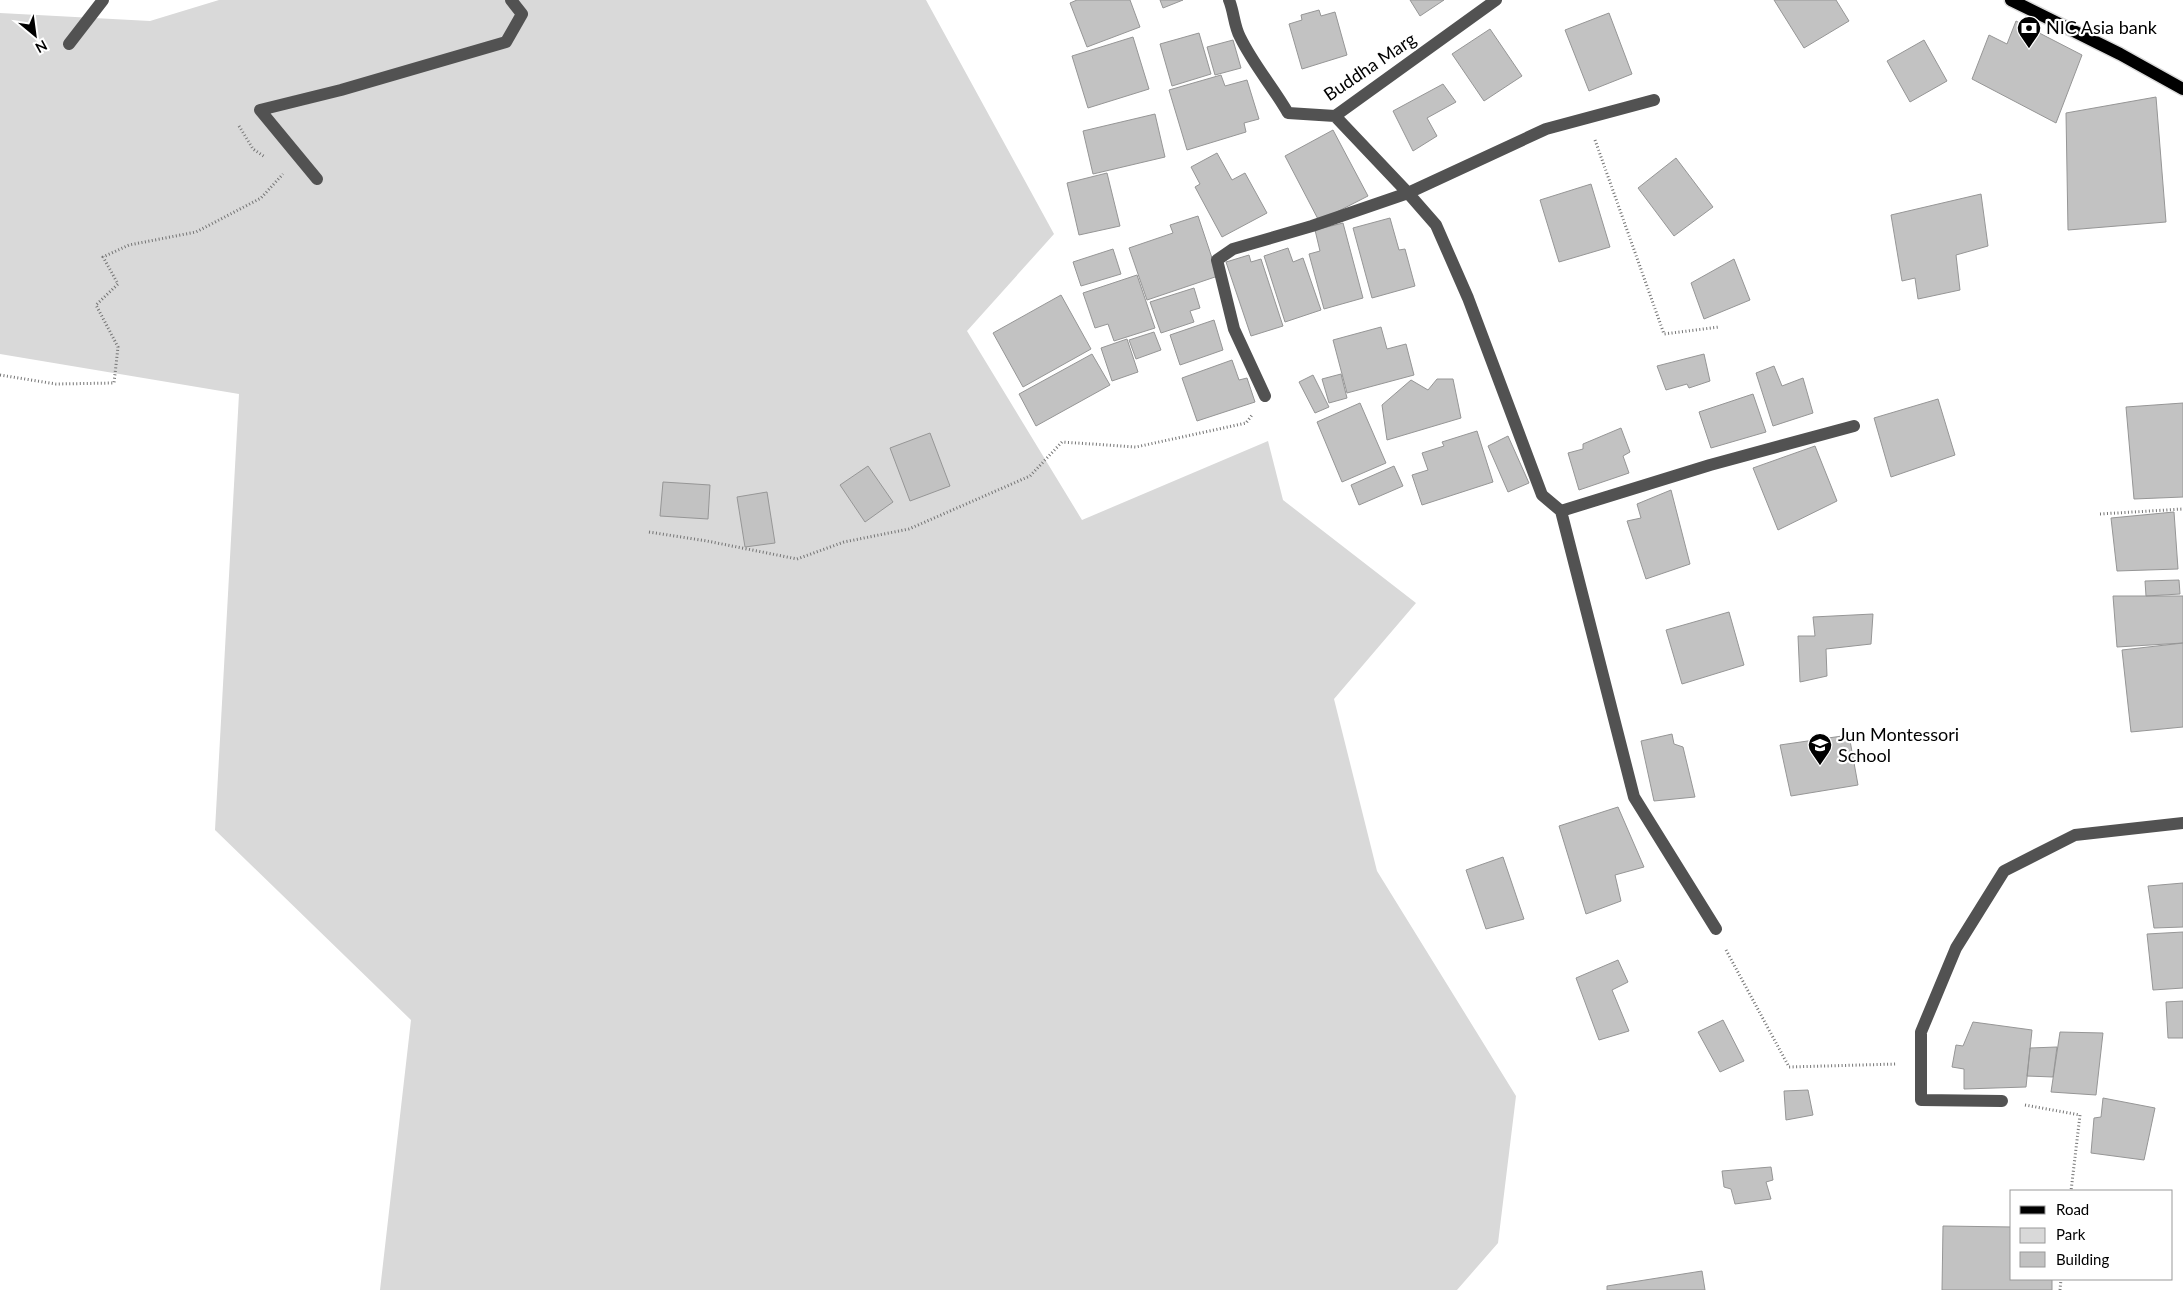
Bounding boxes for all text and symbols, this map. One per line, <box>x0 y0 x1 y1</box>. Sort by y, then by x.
north arrow <box>10 10 60 60</box>
bank icon: NIC Asia bank <box>2016 15 2042 49</box>
place label: NIC Asia bank <box>2046 16 2158 38</box>
street label: Buddha Marg <box>1319 27 1420 105</box>
text: N <box>33 37 50 57</box>
place label: Jun Montessori School <box>1838 723 1959 766</box>
school or university icon: Jun Montessori School <box>1807 732 1833 766</box>
legend <box>2010 1190 2173 1280</box>
text: Road <box>2056 1200 2089 1218</box>
text: Park <box>2056 1225 2086 1243</box>
text: Building <box>2056 1250 2109 1268</box>

